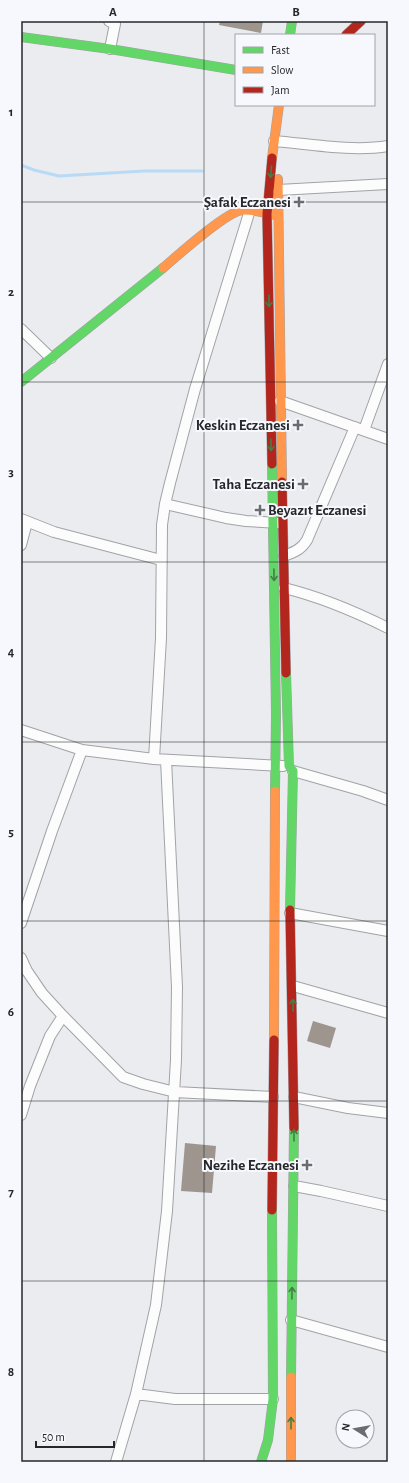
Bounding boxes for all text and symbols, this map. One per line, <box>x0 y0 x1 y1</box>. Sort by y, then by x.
text: A <box>109 6 117 19</box>
text: B <box>292 6 300 19</box>
legend <box>235 34 375 106</box>
text: Fast <box>271 44 290 56</box>
text: Slow <box>271 64 293 76</box>
text: Jam <box>271 84 290 96</box>
text: 1 <box>9 106 13 119</box>
one-way arrow <box>267 165 274 178</box>
place label: Şafak Eczanesi <box>204 195 291 210</box>
marker: Şafak Eczanesi <box>294 197 304 207</box>
text: 2 <box>8 286 14 299</box>
one-way arrow <box>265 294 273 307</box>
place label: Keskin Eczanesi <box>196 418 290 433</box>
marker: Keskin Eczanesi <box>293 420 303 430</box>
one-way arrow <box>268 438 275 451</box>
text: 3 <box>8 466 14 479</box>
place label: Taha Eczanesi <box>212 477 295 492</box>
marker: Taha Eczanesi <box>298 479 308 489</box>
place label: Beyazıt Eczanesi <box>268 503 366 518</box>
marker: Beyazıt Eczanesi <box>255 505 265 515</box>
one-way arrow <box>270 568 278 581</box>
text: 4 <box>8 646 15 659</box>
text: 5 <box>8 826 14 839</box>
one-way arrow <box>289 999 297 1012</box>
text: 6 <box>8 1006 14 1019</box>
one-way arrow <box>290 1129 298 1142</box>
place label: Nezihe Eczanesi <box>203 1158 299 1173</box>
marker: Nezihe Eczanesi <box>302 1160 312 1170</box>
text: 7 <box>8 1186 14 1199</box>
one-way arrow <box>288 1287 296 1300</box>
text: 8 <box>8 1366 14 1379</box>
north arrow <box>335 1409 375 1449</box>
one-way arrow <box>287 1417 295 1430</box>
text: N <box>340 1422 352 1432</box>
scale bar <box>36 1423 114 1449</box>
text: 50 m <box>42 1431 65 1443</box>

